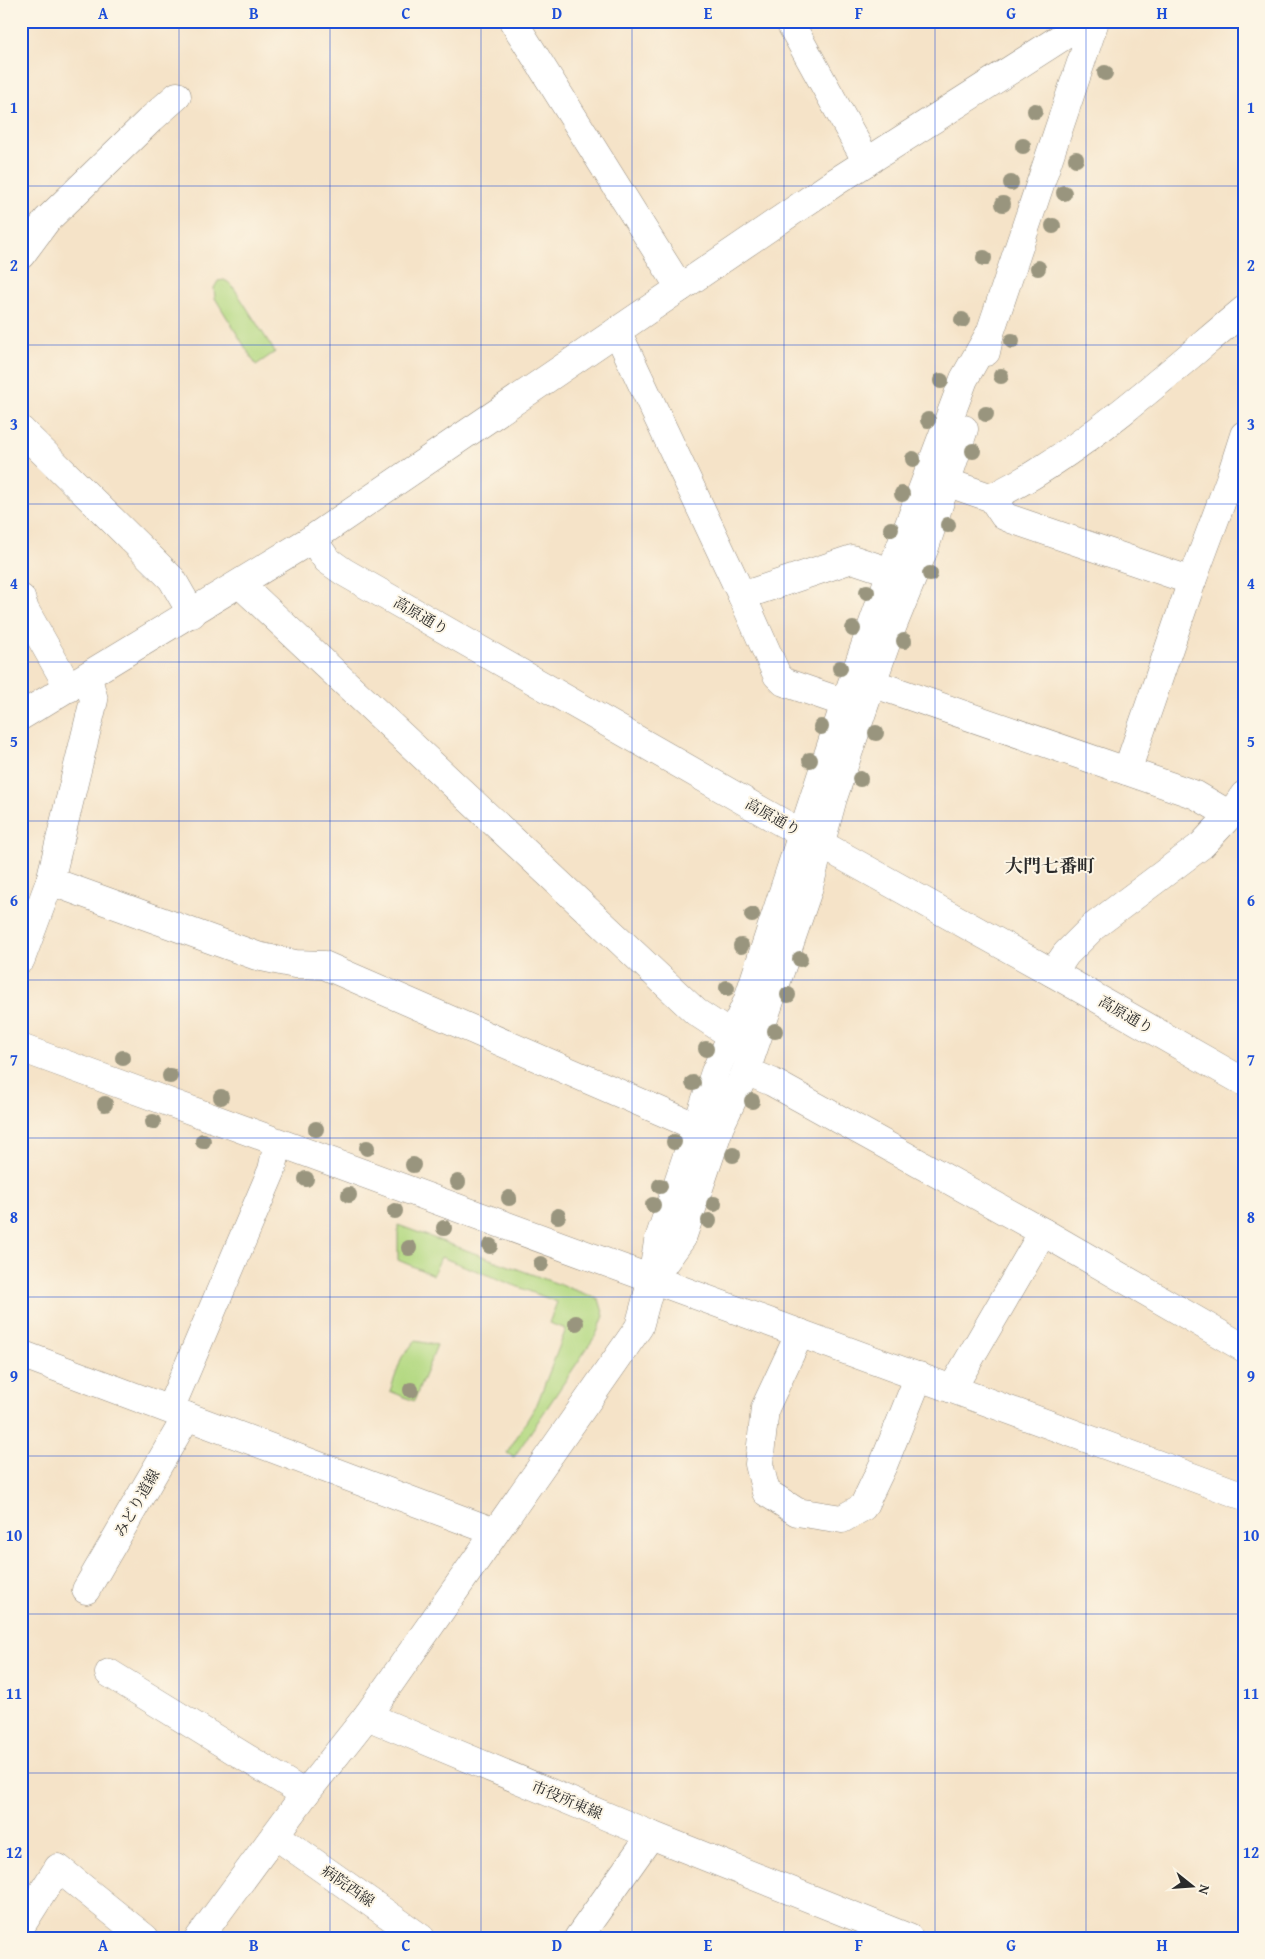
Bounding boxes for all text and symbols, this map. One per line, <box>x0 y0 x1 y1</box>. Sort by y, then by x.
text: A <box>98 1 109 25</box>
text: B <box>249 1 259 25</box>
text: C <box>401 1 411 25</box>
text: D <box>552 1 562 25</box>
text: E <box>704 1 713 25</box>
text: F <box>855 1 863 25</box>
text: G <box>1006 1 1016 25</box>
text: H <box>1156 1 1168 25</box>
text: 1 <box>10 95 18 119</box>
text: 1 <box>1247 95 1255 119</box>
text: 2 <box>10 253 18 277</box>
text: 2 <box>1247 253 1255 277</box>
text: 3 <box>10 412 18 436</box>
text: 3 <box>1247 412 1255 436</box>
text: 4 <box>10 571 18 595</box>
text: 4 <box>1247 571 1255 595</box>
street label: 高原通り <box>390 591 452 640</box>
text: 5 <box>10 729 18 753</box>
text: 5 <box>1247 729 1255 753</box>
street label: 高原通り <box>742 793 805 840</box>
district label: 大門七番町 <box>1005 852 1095 879</box>
text: 6 <box>10 888 18 912</box>
text: 6 <box>1247 888 1255 912</box>
street label: 高原通り <box>1095 990 1157 1039</box>
text: 7 <box>10 1047 18 1071</box>
text: 7 <box>1247 1047 1255 1071</box>
text: 8 <box>10 1205 18 1229</box>
text: 8 <box>1247 1205 1255 1229</box>
text: 9 <box>10 1364 18 1388</box>
text: 9 <box>1247 1364 1255 1388</box>
street label: みどり道線 <box>109 1465 164 1540</box>
text: 10 <box>6 1523 22 1547</box>
text: 10 <box>1243 1523 1259 1547</box>
text: 11 <box>6 1681 22 1705</box>
text: 11 <box>1243 1681 1259 1705</box>
street label: 市役所東線 <box>529 1775 606 1824</box>
text: 12 <box>6 1840 22 1864</box>
text: 12 <box>1243 1840 1259 1864</box>
street label: 病院西線 <box>318 1860 379 1911</box>
north arrow <box>1168 1862 1218 1912</box>
text: N <box>1193 1882 1215 1898</box>
text: A <box>98 1933 109 1957</box>
text: B <box>249 1933 259 1957</box>
text: C <box>401 1933 411 1957</box>
text: D <box>552 1933 562 1957</box>
text: E <box>704 1933 713 1957</box>
text: F <box>855 1933 863 1957</box>
text: G <box>1006 1933 1016 1957</box>
text: H <box>1156 1933 1168 1957</box>

